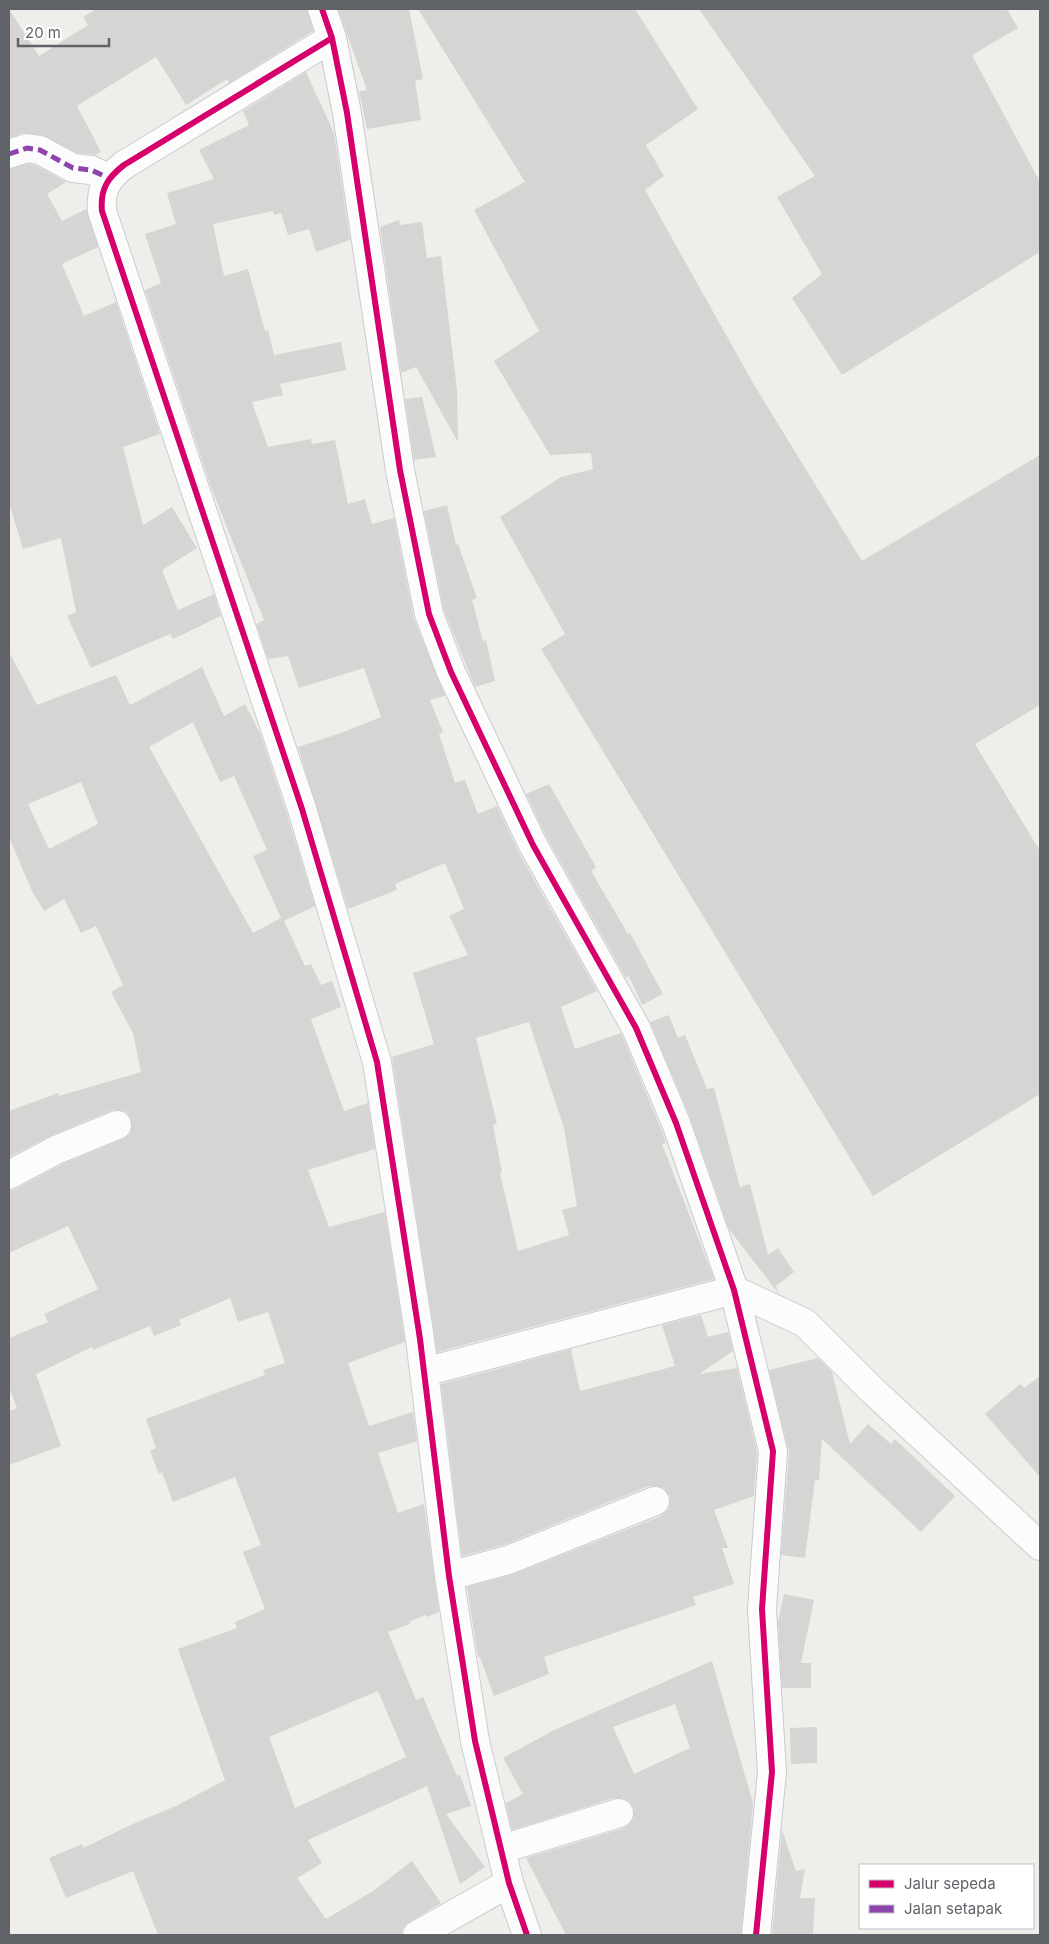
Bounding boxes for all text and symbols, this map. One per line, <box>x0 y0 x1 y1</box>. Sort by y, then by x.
scale bar <box>18 15 109 47</box>
text: 20 m <box>25 23 61 42</box>
legend <box>859 1864 1034 1929</box>
text: Jalur sepeda <box>904 1874 996 1893</box>
text: Jalan setapak <box>904 1899 1003 1918</box>

